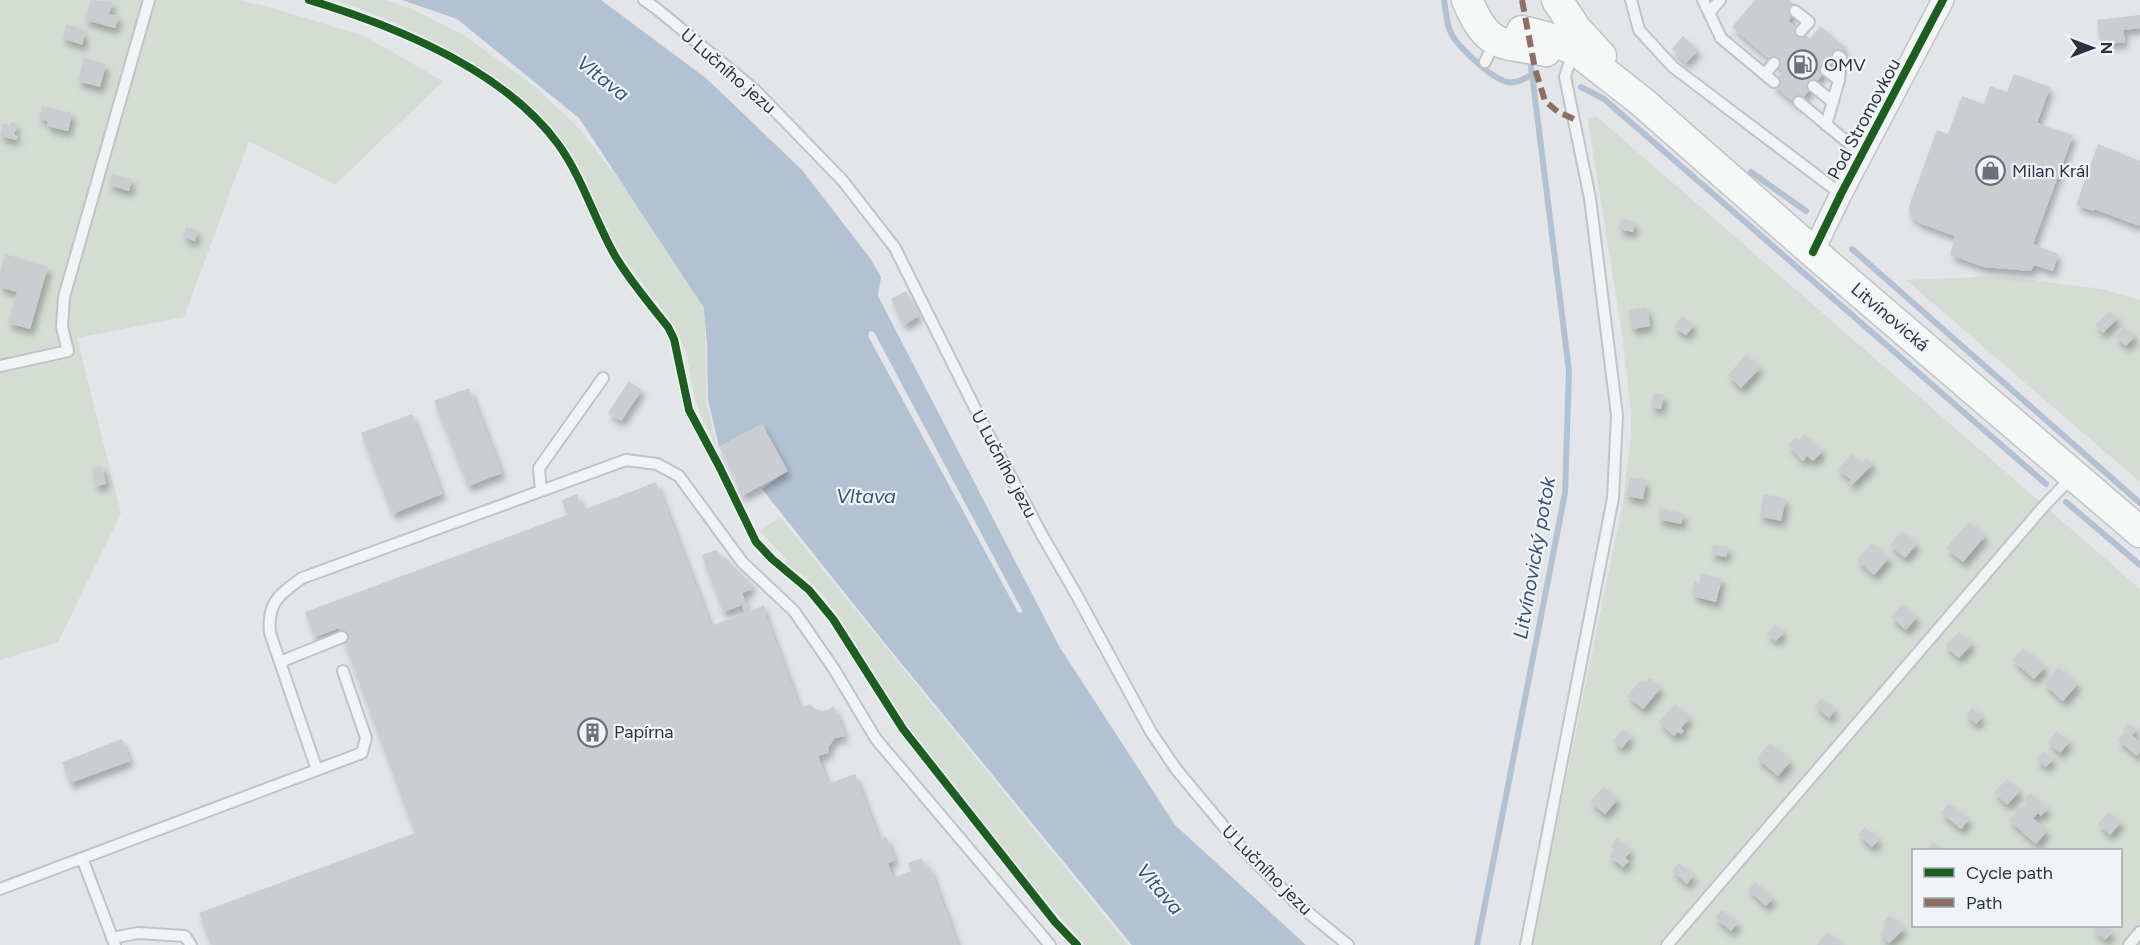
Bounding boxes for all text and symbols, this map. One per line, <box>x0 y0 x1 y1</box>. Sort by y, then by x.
north arrow <box>2062 18 2122 78</box>
street label: U Lučního jezu <box>676 24 780 118</box>
text: N <box>2097 42 2116 54</box>
fuel station icon: OMV <box>1787 49 1819 81</box>
water label: Vltava <box>572 50 634 106</box>
place label: OMV <box>1824 54 1866 76</box>
street label: Pod Stromovkou <box>1823 55 1905 183</box>
shop icon: Milan Král <box>1975 155 2007 187</box>
place label: Milan Král <box>2012 160 2089 182</box>
street label: Litvínovická <box>1847 278 1933 356</box>
street label: U Lučního jezu <box>966 406 1042 522</box>
water label: Litvínovický potok <box>1508 474 1560 641</box>
water label: Vltava <box>836 484 896 508</box>
building icon: Papírna <box>577 716 609 748</box>
place label: Papírna <box>614 721 674 743</box>
street label: U Lučního jezu <box>1217 820 1317 920</box>
legend <box>1912 849 2122 927</box>
water label: Vltava <box>1131 859 1189 920</box>
text: Cycle path <box>1966 862 2053 884</box>
text: Path <box>1966 892 2002 914</box>

